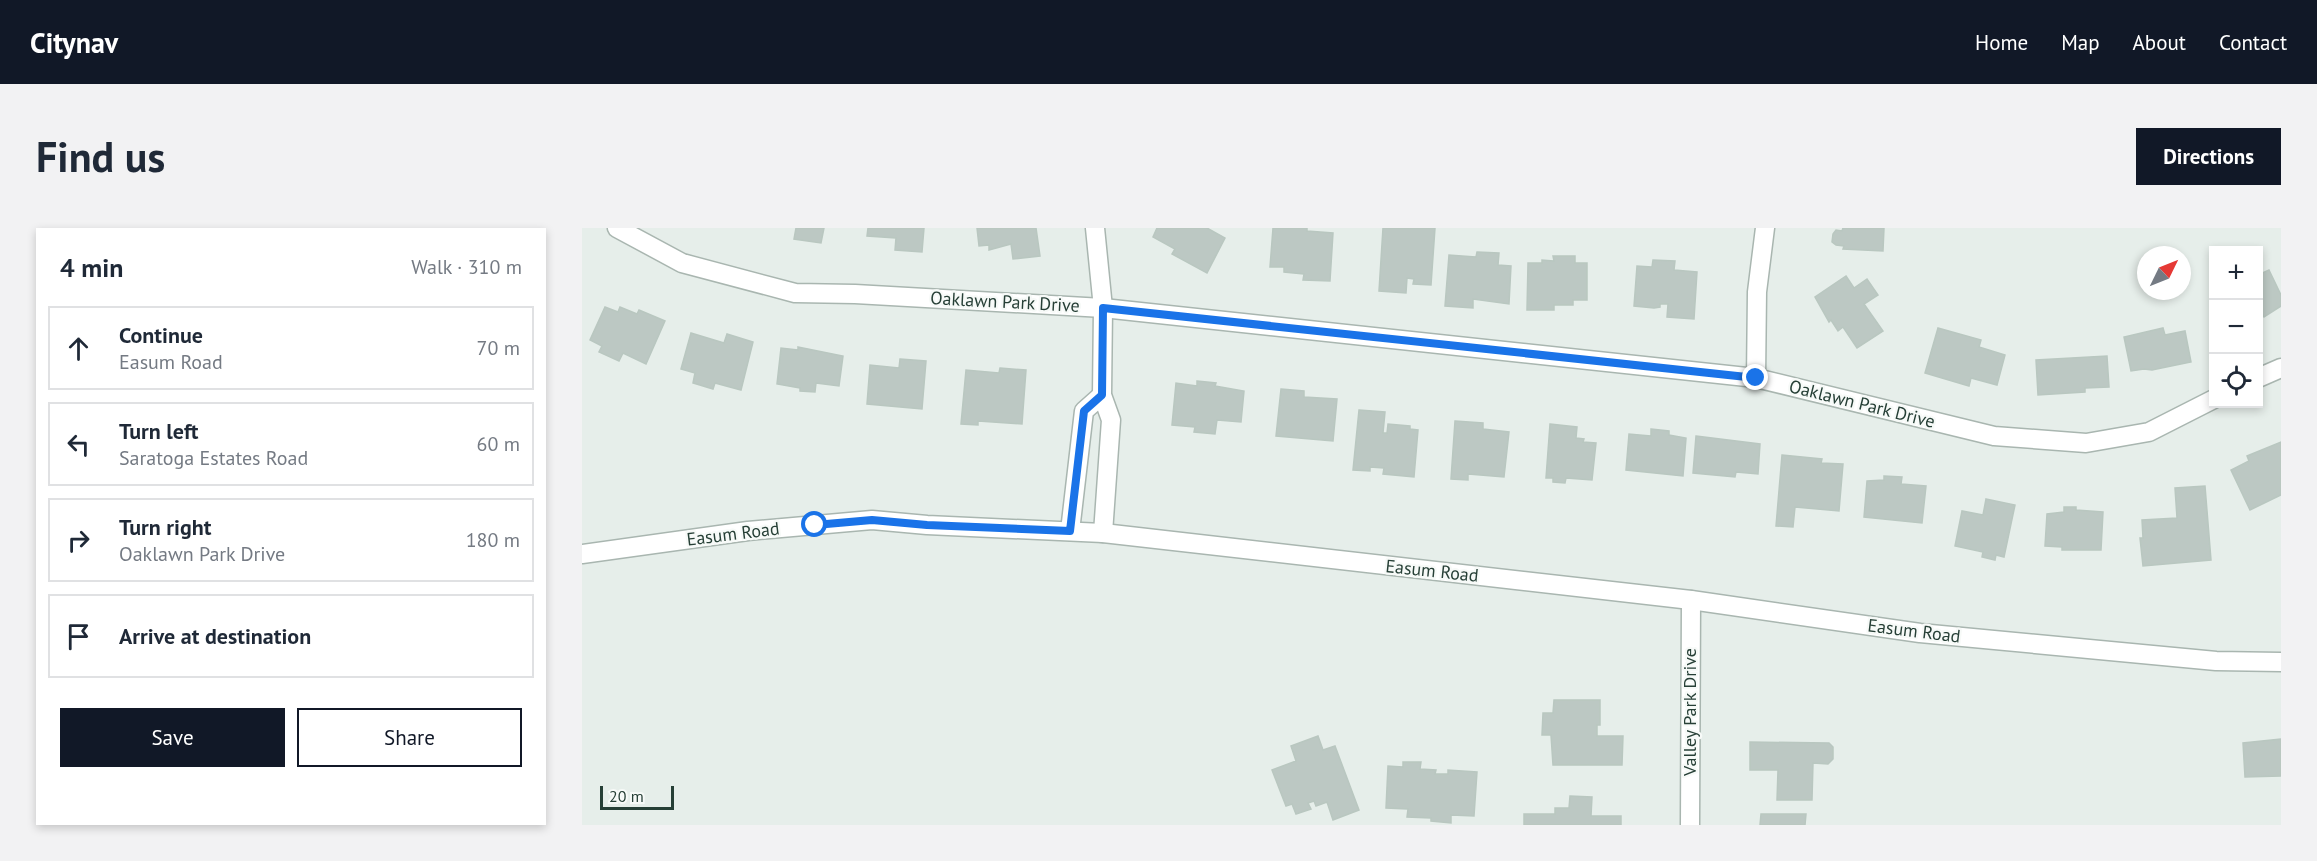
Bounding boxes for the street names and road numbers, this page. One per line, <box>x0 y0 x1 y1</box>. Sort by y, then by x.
street label: Oaklawn Park Drive <box>930 286 1080 317</box>
street label: Oaklawn Park Drive <box>1787 374 1938 433</box>
street label: Easum Road <box>685 516 781 551</box>
street label: Easum Road <box>1384 554 1480 587</box>
street label: Easum Road <box>1866 613 1962 648</box>
street label: Valley Park Drive <box>1678 648 1701 777</box>

